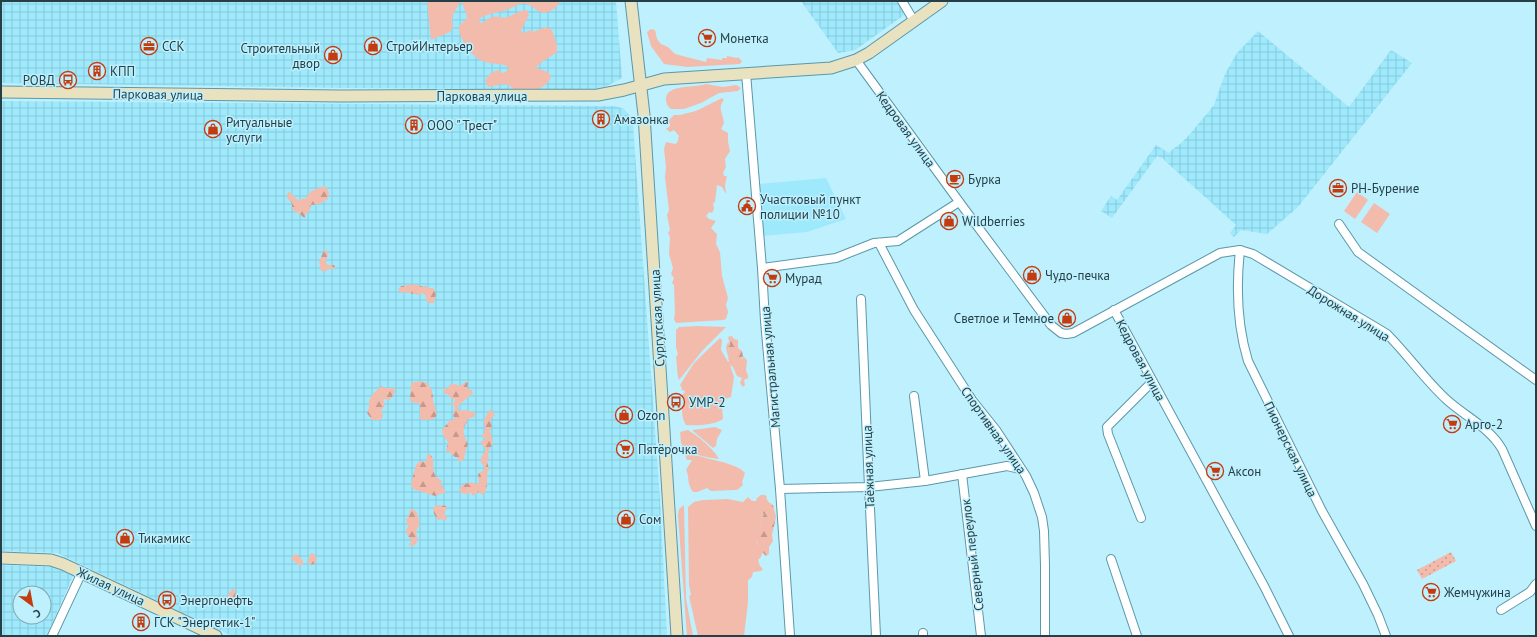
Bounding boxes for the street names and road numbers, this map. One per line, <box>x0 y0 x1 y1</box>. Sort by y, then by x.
street label: Парковая улица <box>112 85 204 104</box>
street label: Парковая улица <box>437 88 527 105</box>
street label: Кедровая улица <box>872 88 939 171</box>
street label: Сургутская улица <box>646 269 669 367</box>
street label: Дорожная улица <box>1304 281 1393 346</box>
street label: Магистральная улица <box>757 306 784 428</box>
street label: Кедровая улица <box>1112 316 1169 404</box>
street label: Спортивная улица <box>957 383 1030 477</box>
street label: Пионерская улица <box>1260 399 1321 500</box>
street label: Таёжная улица <box>859 425 878 509</box>
street label: Северный переулок <box>957 497 988 612</box>
street label: Жилая улица <box>73 563 148 610</box>

